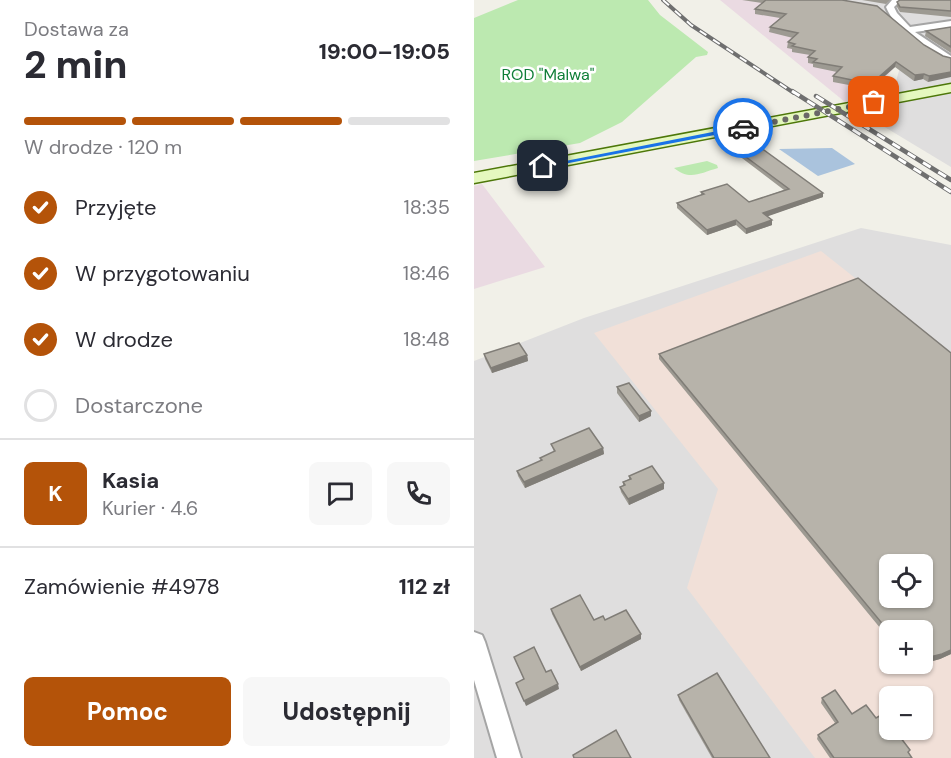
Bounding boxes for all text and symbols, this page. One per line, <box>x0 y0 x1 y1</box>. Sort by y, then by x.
text: Dostawa za <box>24 16 129 42</box>
text: 19:00–19:05 <box>319 37 450 66</box>
text: 2 min <box>24 39 128 90</box>
park label: ROD "Malwa" <box>502 64 595 85</box>
pin <box>848 76 899 127</box>
icon: bag <box>857 85 890 118</box>
courier <box>713 98 773 158</box>
icon: car <box>727 112 760 145</box>
text: W drodze · 120 m <box>24 134 182 160</box>
pin <box>517 140 568 191</box>
icon: home <box>526 149 559 182</box>
icon: check <box>24 191 57 224</box>
text: Przyjęte <box>75 193 157 222</box>
text: 18:35 <box>404 194 450 220</box>
icon: check <box>24 257 57 290</box>
text: W przygotowaniu <box>75 259 250 288</box>
text: 18:46 <box>403 260 450 286</box>
icon: check <box>24 323 57 356</box>
text: W drodze <box>75 325 173 354</box>
text: 18:48 <box>403 326 450 352</box>
text: Dostarczone <box>75 391 203 420</box>
button: chat <box>309 462 372 525</box>
button: phone <box>387 462 450 525</box>
text: Kasia <box>102 466 159 495</box>
text: K <box>48 479 63 508</box>
text: Kurier · 4.6 <box>102 495 198 521</box>
map controls <box>879 554 933 740</box>
button: locate <box>879 554 933 608</box>
text: Zamówienie #4978 <box>24 572 220 601</box>
text: 112 zł <box>399 572 450 601</box>
button: + <box>879 620 933 674</box>
button: Pomoc <box>24 677 231 746</box>
button: Udostępnij <box>243 677 450 746</box>
button: − <box>879 686 933 740</box>

